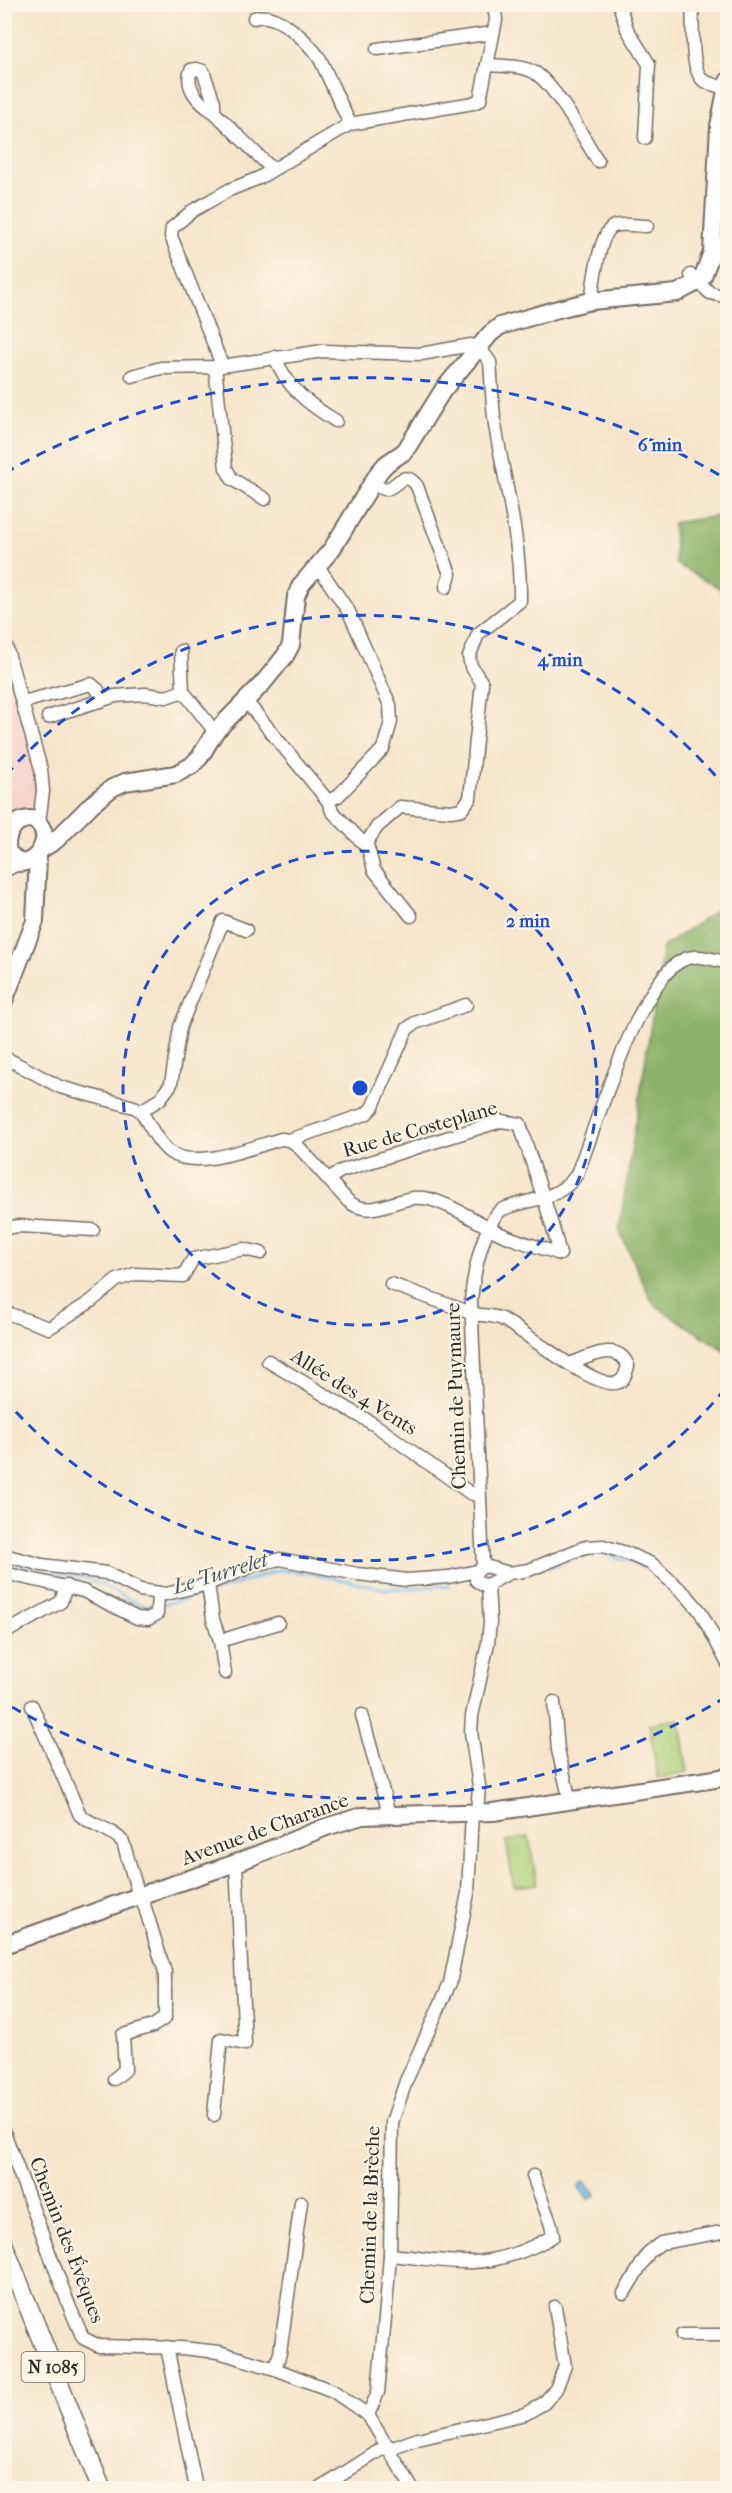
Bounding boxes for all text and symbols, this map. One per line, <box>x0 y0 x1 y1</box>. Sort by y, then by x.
text: 6 min <box>638 435 683 456</box>
text: 4 min <box>536 650 583 671</box>
text: 2 min <box>506 911 550 932</box>
centre of rings <box>350 1078 370 1098</box>
street label: Rue de Costeplane <box>340 1096 500 1162</box>
street label: Chemin de Puymaure <box>441 1302 471 1490</box>
street label: Allée des 4 Vents <box>286 1343 421 1440</box>
water label: Le Turrelet <box>168 1547 272 1599</box>
street label: Avenue de Charance <box>178 1788 352 1870</box>
street label: Chemin de la Brèche <box>355 2125 385 2304</box>
street label: Chemin des Évêques <box>25 2154 110 2326</box>
road number: N 1085 <box>22 2352 84 2382</box>

